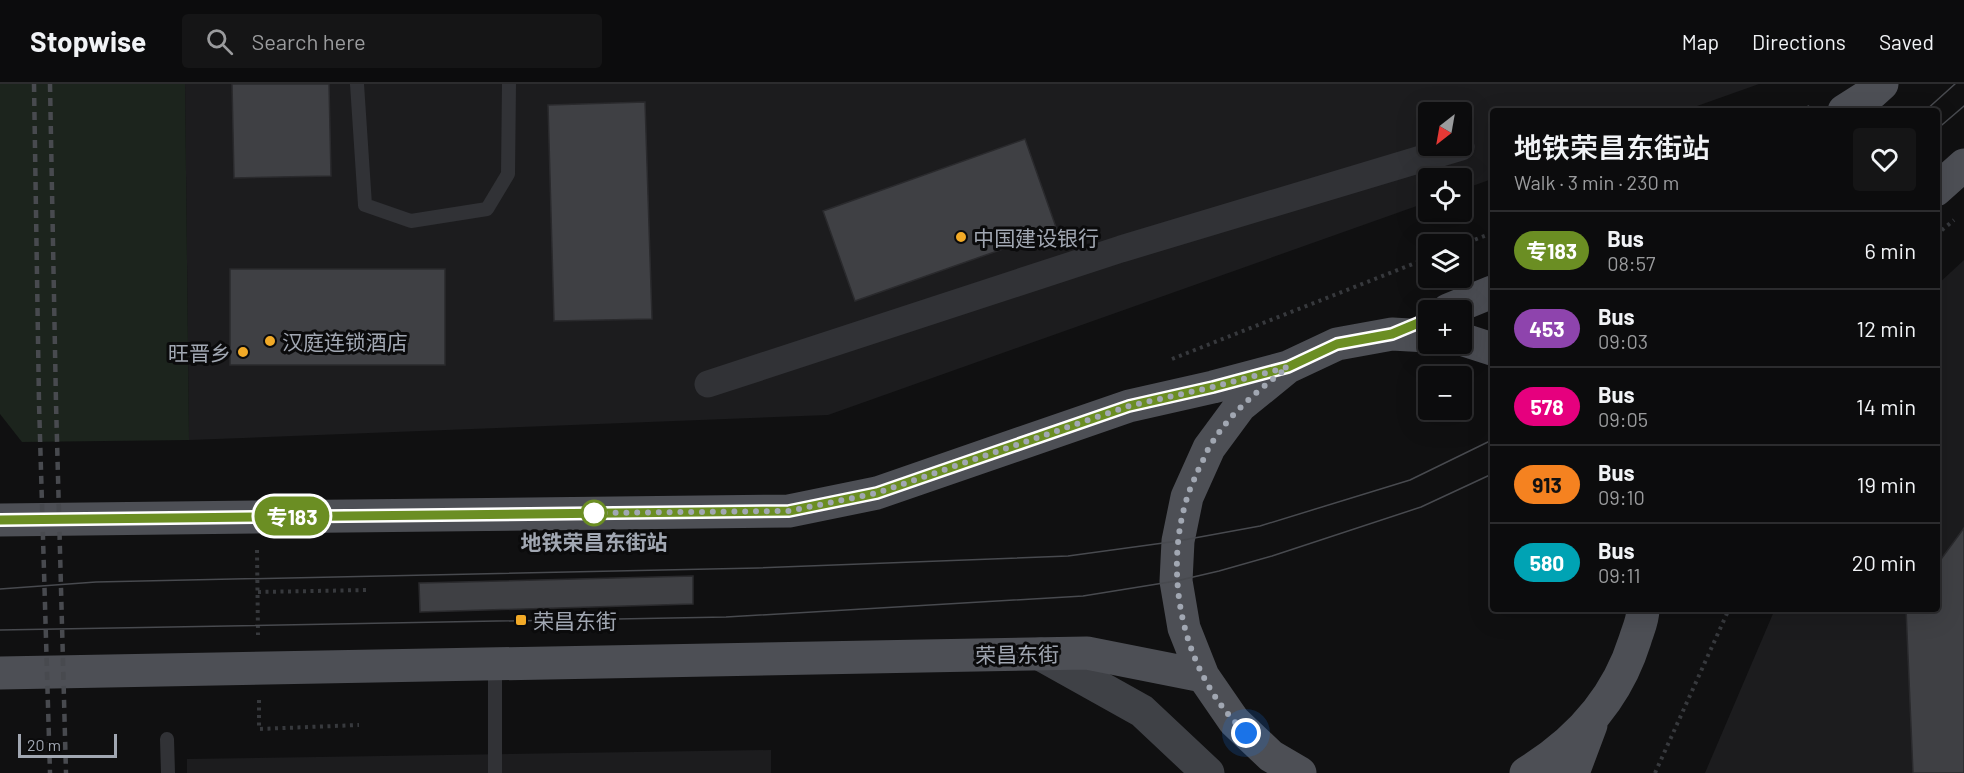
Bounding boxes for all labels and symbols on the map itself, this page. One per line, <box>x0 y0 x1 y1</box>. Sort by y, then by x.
north arrow <box>1418 102 1472 156</box>
place label: 中国建设银行 <box>973 225 1099 250</box>
marker: 中国建设银行 <box>954 230 968 244</box>
place label: 汉庭连锁酒店 <box>282 329 408 354</box>
marker: 汉庭连锁酒店 <box>263 334 277 348</box>
place label: 旺晋乡 <box>168 340 231 365</box>
marker: 旺晋乡 <box>236 345 250 359</box>
line badge: 专183 <box>250 496 334 536</box>
marker: 地铁荣昌东街站 <box>581 500 607 526</box>
place label: 地铁荣昌东街站 <box>521 529 668 554</box>
place label: 荣昌东街 <box>533 608 617 633</box>
marker: 荣昌东街 <box>514 613 528 627</box>
street label: 荣昌东街 <box>975 641 1059 667</box>
your location <box>1231 718 1261 748</box>
scale bar <box>18 731 117 758</box>

